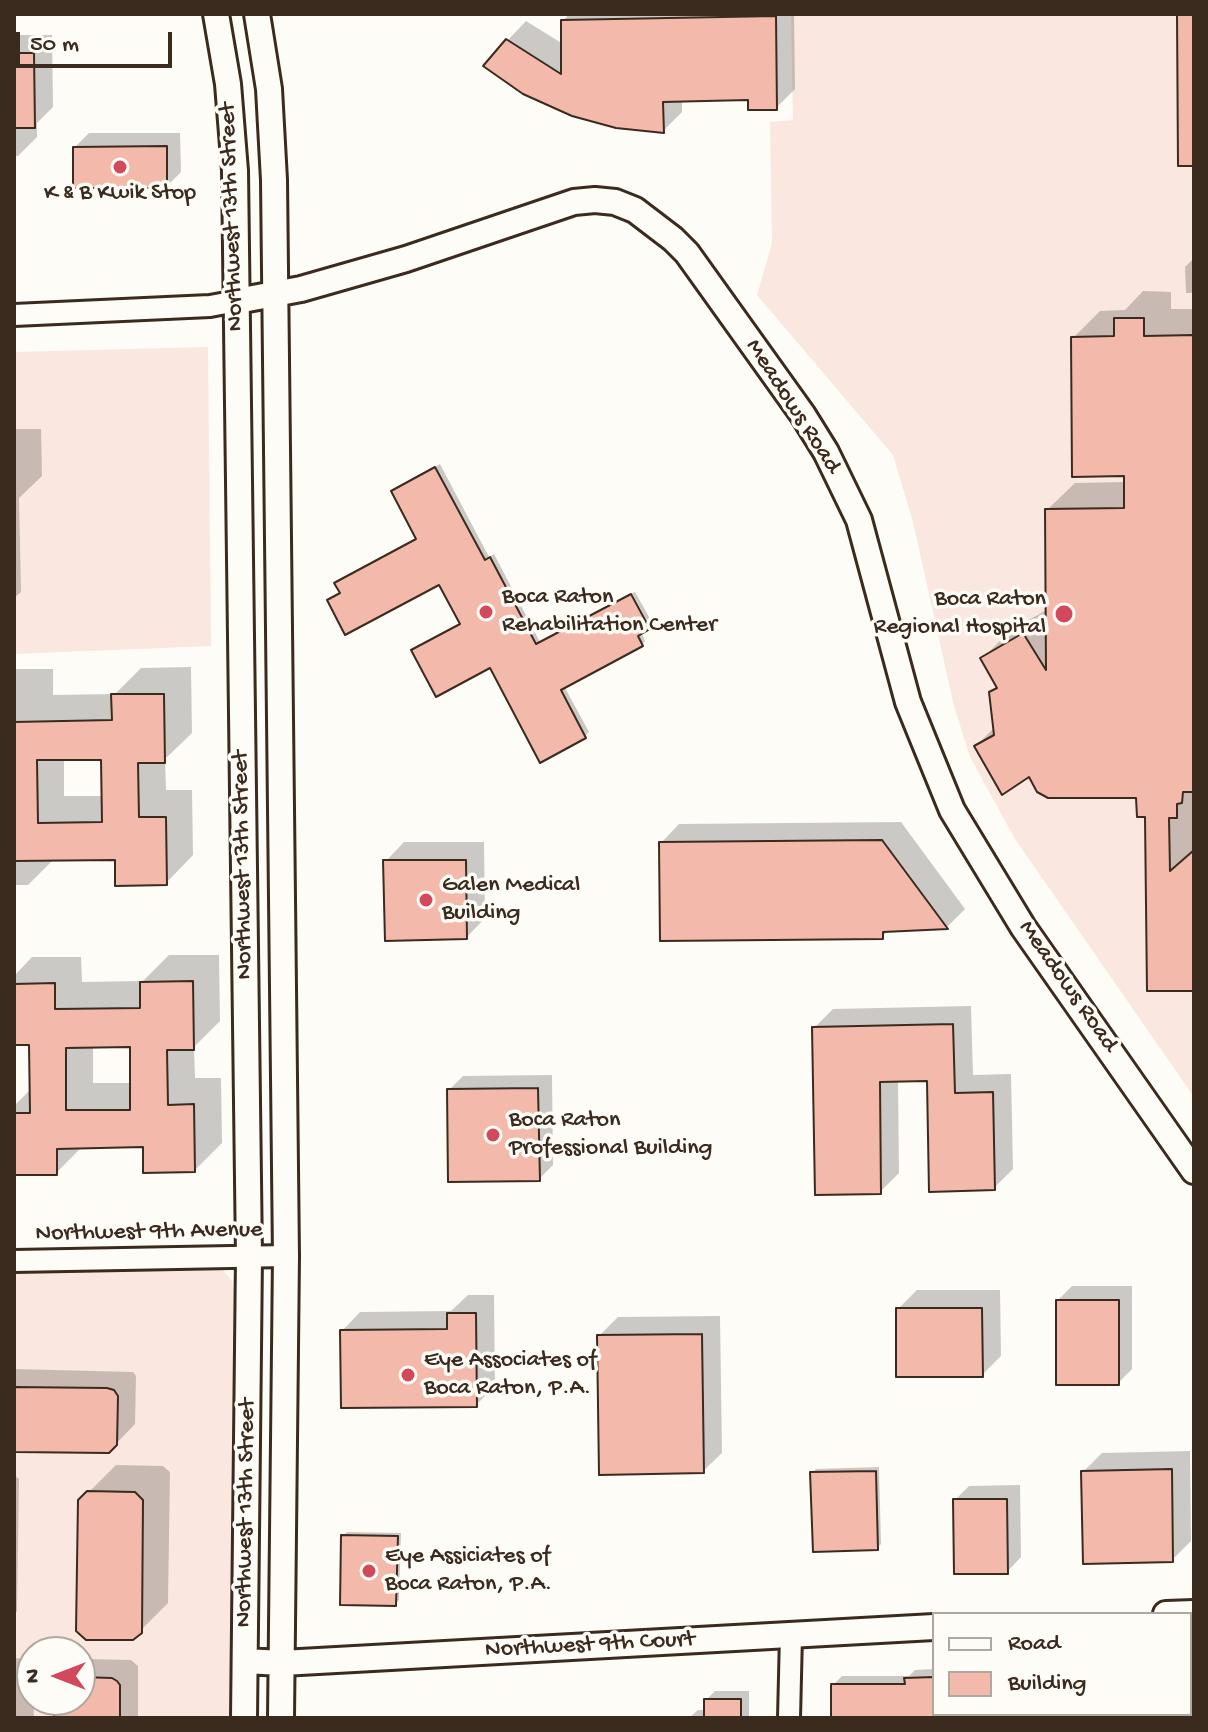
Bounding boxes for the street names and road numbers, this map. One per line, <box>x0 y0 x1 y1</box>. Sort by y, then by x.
street label: Northwest 13th Street <box>215 102 251 332</box>
street label: Meadows Road <box>738 334 846 480</box>
street label: Northwest 13th Street <box>228 750 260 980</box>
street label: Meadows Road <box>1011 915 1123 1059</box>
street label: Northwest 9th Avenue <box>35 1217 263 1249</box>
street label: Northwest 13th Street <box>231 1398 263 1628</box>
street label: Northwest 9th Court <box>484 1626 696 1666</box>

